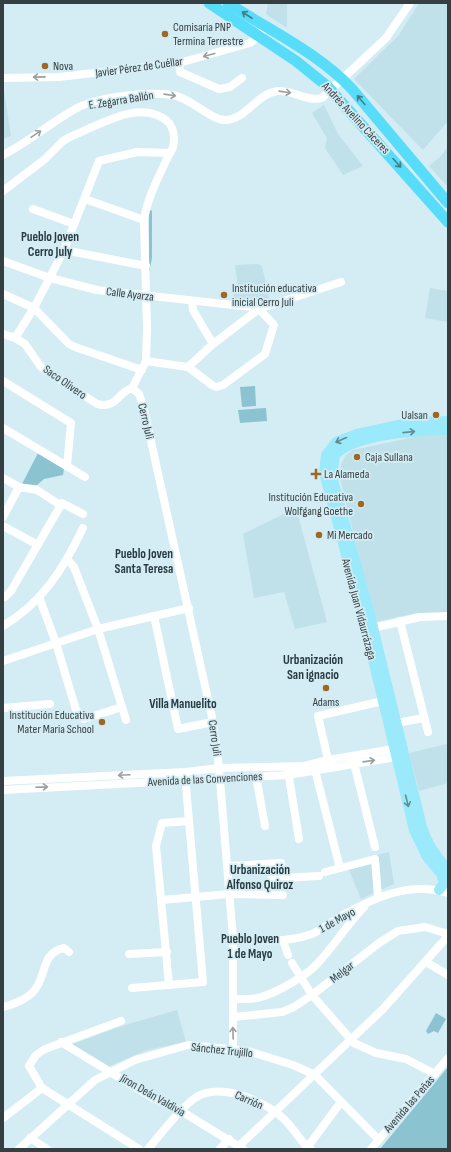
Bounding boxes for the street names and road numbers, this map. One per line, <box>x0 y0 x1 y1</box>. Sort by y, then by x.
street label: Javier Pérez de Cuéllar <box>93 54 184 81</box>
street label: Andrés Avelino Cáceres <box>318 78 393 158</box>
street label: E. Zegarra Ballón <box>87 88 155 113</box>
street label: Calle Ayarza <box>105 284 155 305</box>
street label: Saco Olivero <box>40 362 89 403</box>
street label: Cerro Juli <box>134 402 157 440</box>
street label: Avenida Juan Vidaurrázaga <box>338 556 379 662</box>
street label: Cerro Juli <box>205 719 224 757</box>
street label: Avenida de las Convenciones <box>146 769 263 790</box>
street label: 1 de Mayo <box>317 904 358 936</box>
street label: Melgar <box>327 958 358 987</box>
street label: Sánchez Trujillo <box>190 1040 254 1061</box>
street label: Jiron Deán Valdivia <box>117 1070 188 1120</box>
street label: Avenida las Peñas <box>380 1073 438 1137</box>
street label: Carrión <box>232 1088 265 1113</box>

